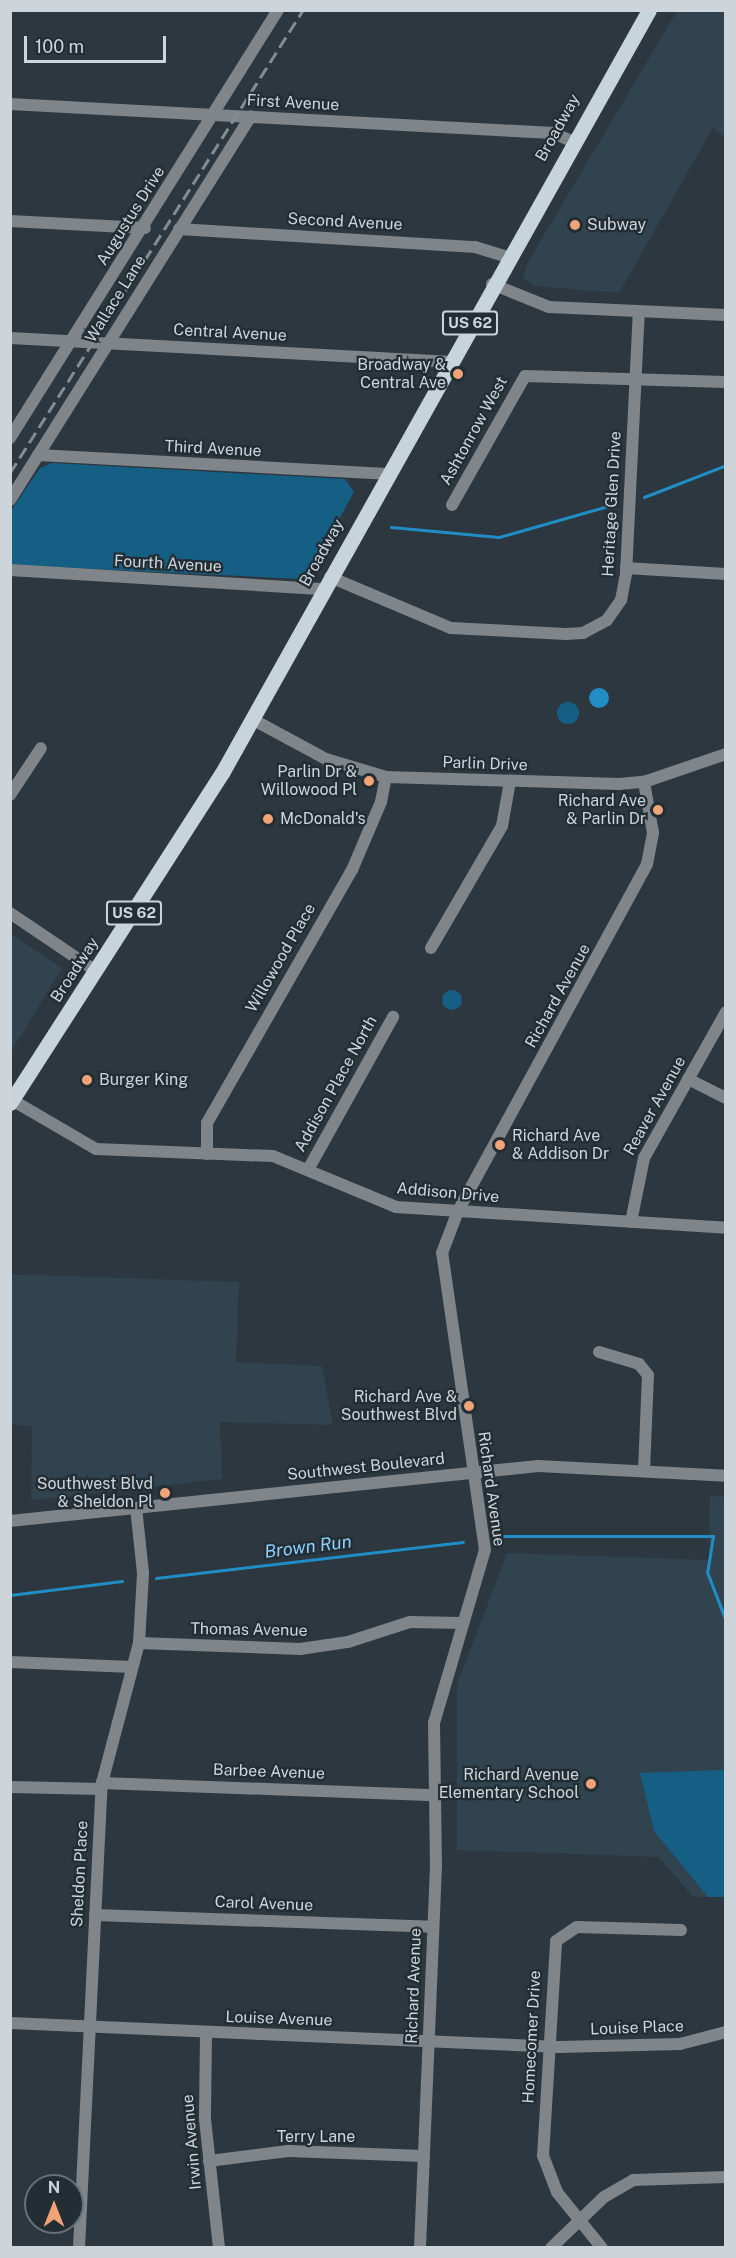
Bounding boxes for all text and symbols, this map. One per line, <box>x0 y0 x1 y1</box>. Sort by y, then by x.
scale bar <box>27 24 170 62</box>
text: 100 m <box>35 36 84 57</box>
street label: First Avenue <box>246 91 340 115</box>
street label: Broadway <box>532 91 584 165</box>
street label: Augustus Drive <box>93 163 169 269</box>
street label: Second Avenue <box>287 209 403 235</box>
place label: Subway <box>587 215 646 235</box>
marker: Subway <box>568 218 582 232</box>
street label: Wallace Lane <box>82 252 150 346</box>
road number: US 62 <box>442 311 498 335</box>
street label: Central Avenue <box>173 320 287 346</box>
place label: Broadway & Central Ave <box>357 355 446 393</box>
marker: Broadway & Central Ave <box>451 367 465 381</box>
street label: Ashtonrow West <box>436 373 512 489</box>
street label: Heritage Glen Drive <box>599 431 625 577</box>
street label: Third Avenue <box>164 437 262 461</box>
street label: Broadway <box>296 516 348 590</box>
street label: Fourth Avenue <box>114 552 222 576</box>
street label: Parlin Drive <box>442 753 528 775</box>
place label: Parlin Dr & Willowood Pl <box>261 762 357 800</box>
marker: Parlin Dr & Willowood Pl <box>362 774 376 788</box>
place label: Richard Ave & Parlin Dr <box>558 791 646 829</box>
marker: Richard Ave & Parlin Dr <box>651 803 665 817</box>
place label: McDonald's <box>280 809 366 829</box>
marker: McDonald's <box>261 812 275 826</box>
street label: Willowood Place <box>242 900 320 1016</box>
road number: US 62 <box>106 901 162 925</box>
street label: Broadway <box>47 934 103 1006</box>
street label: Richard Avenue <box>522 941 594 1051</box>
street label: Addison Place North <box>291 1013 381 1155</box>
street label: Reaver Avenue <box>620 1053 690 1159</box>
place label: Burger King <box>99 1070 188 1090</box>
marker: Burger King <box>80 1073 94 1087</box>
place label: Richard Ave & Addison Dr <box>512 1126 609 1164</box>
marker: Richard Ave & Addison Dr <box>493 1138 507 1152</box>
street label: Addison Drive <box>396 1179 500 1207</box>
place label: Richard Ave & Southwest Blvd <box>341 1387 457 1425</box>
marker: Richard Ave & Southwest Blvd <box>462 1399 476 1413</box>
street label: Richard Avenue <box>473 1430 509 1548</box>
street label: Southwest Boulevard <box>286 1449 446 1485</box>
place label: Southwest Blvd & Sheldon Pl <box>37 1474 153 1512</box>
marker: Southwest Blvd & Sheldon Pl <box>158 1486 172 1500</box>
water label: Brown Run <box>263 1531 353 1563</box>
street label: Thomas Avenue <box>190 1619 308 1641</box>
street label: Barbee Avenue <box>213 1760 325 1784</box>
place label: Richard Avenue Elementary School <box>439 1765 579 1803</box>
marker: Richard Avenue Elementary School <box>584 1777 598 1791</box>
street label: Sheldon Place <box>68 1820 92 1928</box>
street label: Carol Avenue <box>214 1893 314 1915</box>
street label: Richard Avenue <box>402 1928 426 2044</box>
street label: Homecomer Drive <box>519 1970 545 2104</box>
street label: Louise Avenue <box>225 2008 333 2030</box>
street label: Louise Place <box>590 2017 684 2039</box>
street label: Irwin Avenue <box>178 2094 206 2190</box>
street label: Terry Lane <box>277 2127 355 2147</box>
north arrow <box>24 2174 84 2234</box>
text: N <box>48 2178 60 2197</box>

